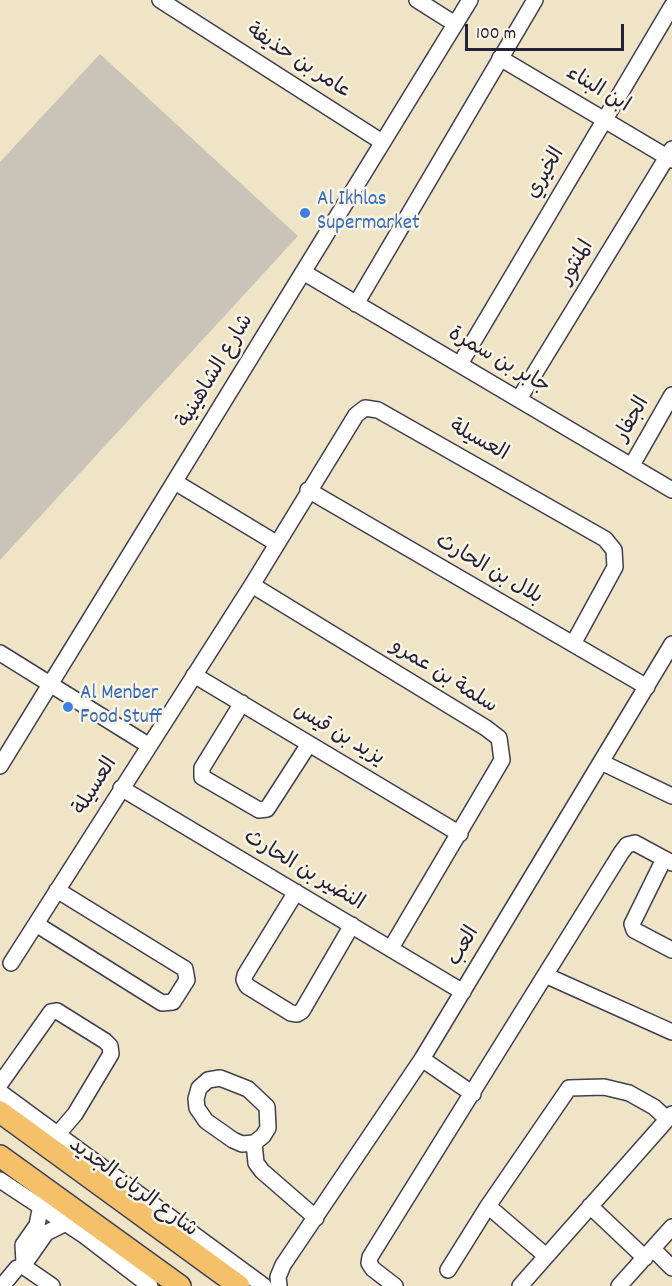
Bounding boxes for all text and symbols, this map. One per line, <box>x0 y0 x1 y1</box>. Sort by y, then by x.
scale bar <box>468 12 627 50</box>
street label: عامر بن حذيفة <box>241 20 355 106</box>
text: 100 m <box>476 22 516 47</box>
street label: ابن البناء <box>560 62 634 120</box>
street label: الخيري <box>522 144 572 204</box>
place label: Al Ikhlas Supermarket <box>317 188 420 238</box>
marker: Al Ikhlas Supermarket <box>298 206 312 220</box>
street label: المنثور <box>555 236 601 290</box>
street label: شارع الشاهينية <box>173 311 261 433</box>
street label: جابر بن سمرة <box>443 323 553 401</box>
street label: الجفار <box>611 393 657 447</box>
street label: العسيلة <box>444 416 512 468</box>
street label: بلال بن الحارث <box>430 530 546 612</box>
street label: سلمة بن عمرو <box>385 635 501 721</box>
place label: Al Menber Food Stuff <box>80 682 163 732</box>
street label: يزيد بن قيس <box>288 699 388 773</box>
marker: Al Menber Food Stuff <box>61 700 75 714</box>
street label: العسيلة <box>69 753 125 821</box>
street label: النضير بن الحارث <box>238 826 368 918</box>
street label: العب <box>443 923 487 971</box>
street label: شارع الريان الجديد <box>63 1134 201 1244</box>

